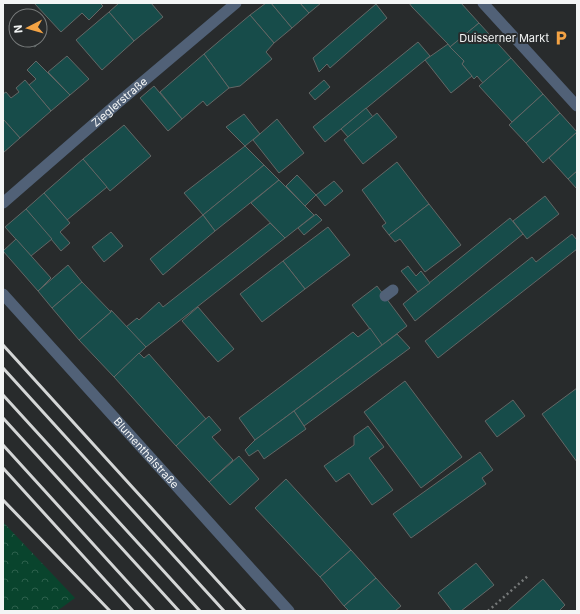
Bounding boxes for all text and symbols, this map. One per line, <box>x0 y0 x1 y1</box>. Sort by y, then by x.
north arrow <box>8 8 48 48</box>
text: N <box>11 24 25 34</box>
parking icon: Duisserner Markt <box>552 29 570 47</box>
place label: Duisserner Markt <box>459 31 549 45</box>
street label: Zieglerstraße <box>89 74 150 130</box>
street label: Blumenthalstraße <box>111 414 182 491</box>

